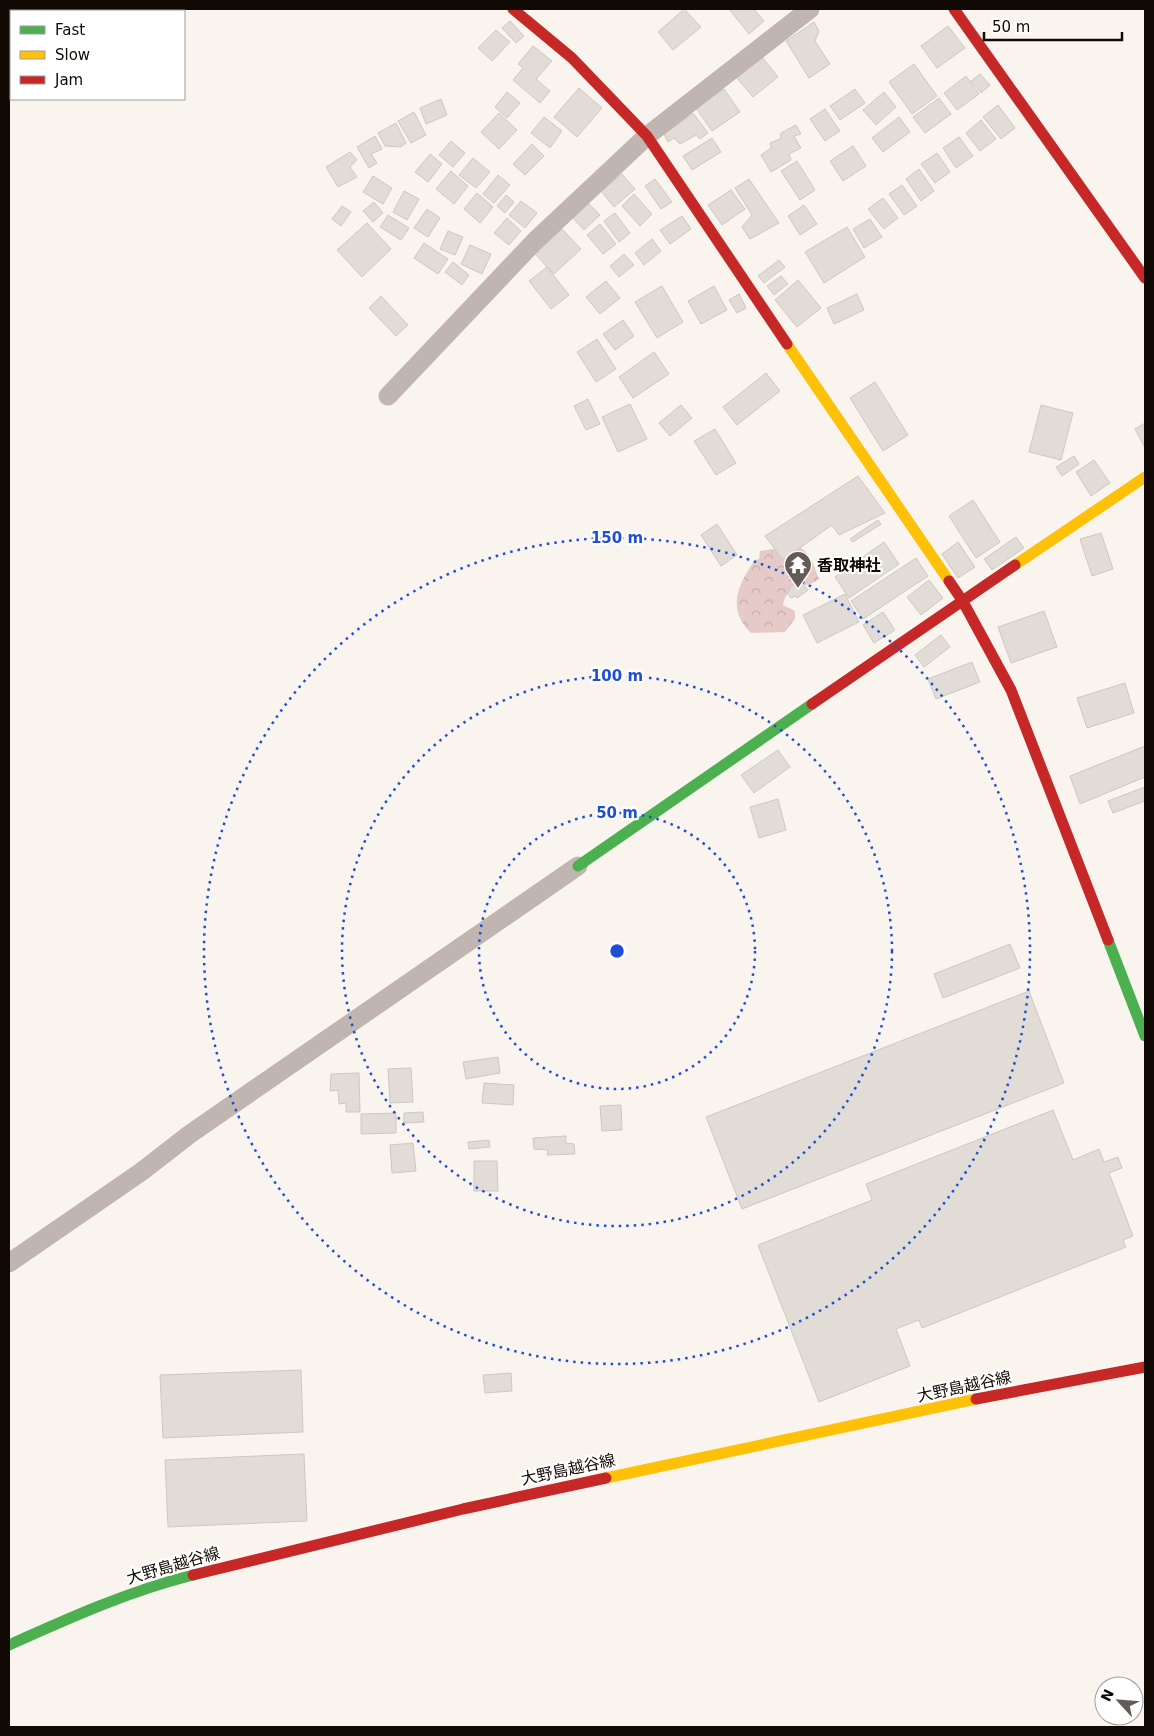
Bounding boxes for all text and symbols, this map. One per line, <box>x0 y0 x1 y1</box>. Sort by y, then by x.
legend <box>10 10 185 100</box>
scale bar <box>984 10 1122 42</box>
text: 50 m <box>992 18 1030 36</box>
text: Fast <box>55 21 85 39</box>
text: Slow <box>55 46 90 64</box>
text: Jam <box>54 71 83 89</box>
text: 150 m <box>591 529 643 547</box>
temple icon: 香取神社 <box>783 550 813 589</box>
place label: 香取神社 <box>817 556 881 575</box>
text: 100 m <box>591 667 643 685</box>
text: 50 m <box>596 804 638 822</box>
centre of rings <box>608 942 626 960</box>
street label: 大野島越谷線 <box>915 1367 1013 1406</box>
street label: 大野島越谷線 <box>519 1450 617 1489</box>
street label: 大野島越谷線 <box>124 1543 222 1588</box>
north arrow <box>1094 1676 1144 1726</box>
text: N <box>1098 1687 1117 1704</box>

